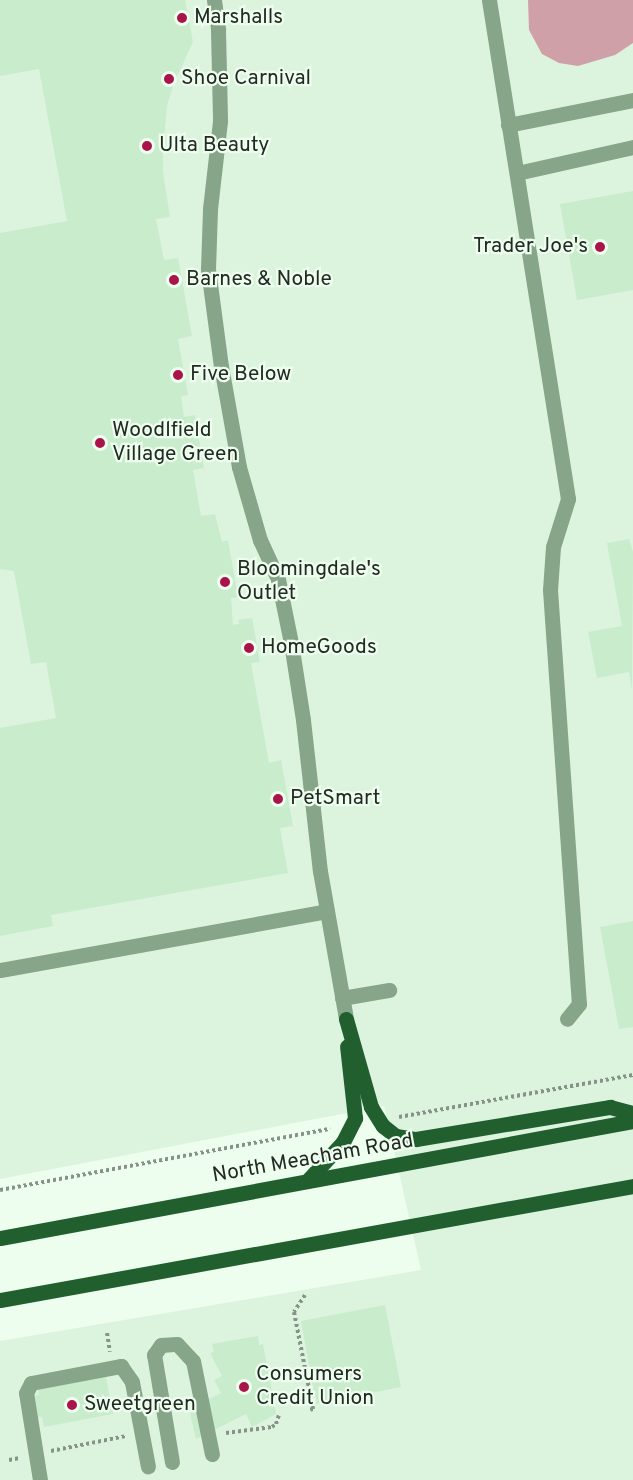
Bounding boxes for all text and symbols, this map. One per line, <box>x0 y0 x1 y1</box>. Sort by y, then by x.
place label: Marshalls <box>194 5 283 31</box>
marker: Marshalls <box>175 11 189 25</box>
place label: Shoe Carnival <box>181 66 311 92</box>
marker: Shoe Carnival <box>162 72 176 86</box>
place label: Ulta Beauty <box>159 133 269 159</box>
marker: Ulta Beauty <box>140 139 154 153</box>
place label: Trader Joe's <box>473 234 588 260</box>
marker: Trader Joe's <box>593 240 607 254</box>
place label: Barnes & Noble <box>186 267 332 293</box>
marker: Barnes & Noble <box>167 273 181 287</box>
place label: Five Below <box>190 362 291 388</box>
marker: Five Below <box>171 368 185 382</box>
place label: Woodlfield Village Green <box>112 418 238 468</box>
marker: Woodlfield Village Green <box>93 436 107 450</box>
place label: Bloomingdale's Outlet <box>237 557 381 607</box>
marker: Bloomingdale's Outlet <box>218 575 232 589</box>
place label: HomeGoods <box>261 635 377 661</box>
marker: HomeGoods <box>242 641 256 655</box>
place label: PetSmart <box>290 786 381 812</box>
marker: PetSmart <box>271 792 285 806</box>
street label: North Meacham Road <box>210 1129 416 1189</box>
place label: Consumers Credit Union <box>256 1362 374 1412</box>
marker: Consumers Credit Union <box>237 1380 251 1394</box>
place label: Sweetgreen <box>84 1392 196 1418</box>
marker: Sweetgreen <box>65 1398 79 1412</box>

